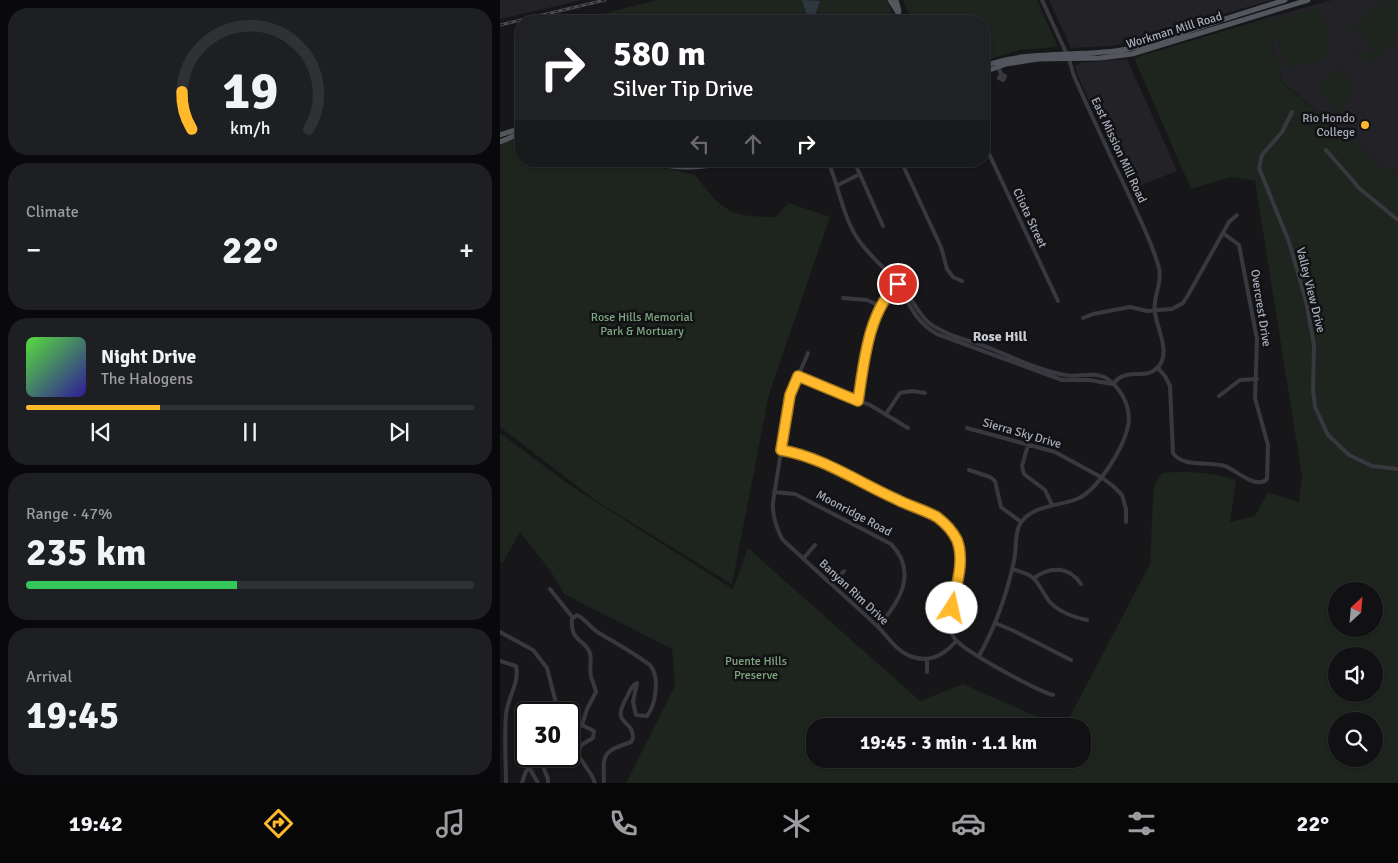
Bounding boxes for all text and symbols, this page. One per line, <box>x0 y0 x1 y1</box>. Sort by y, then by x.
street label: Workman Mill Road <box>1124 9 1224 52</box>
text: 580 m <box>613 32 706 75</box>
icon: right <box>530 35 595 100</box>
text: 19 <box>222 59 278 123</box>
text: Silver Tip Drive <box>613 75 754 102</box>
street label: East Mission Mill Road <box>1087 95 1150 206</box>
place label: Rio Hondo College <box>1302 111 1355 140</box>
text: km/h <box>230 117 270 139</box>
marker: Rio Hondo College <box>1359 119 1371 131</box>
icon: left <box>686 130 714 158</box>
icon: ahead <box>739 130 767 158</box>
icon: right <box>792 130 820 158</box>
street label: Cliota Street <box>1009 186 1050 251</box>
text: Climate <box>26 202 79 222</box>
text: 22° <box>222 227 278 274</box>
text: − <box>26 233 41 267</box>
text: + <box>459 233 474 267</box>
street label: Valley View Drive <box>1293 246 1328 334</box>
pin <box>877 263 919 305</box>
street label: Overcrest Drive <box>1247 268 1274 348</box>
icon: arrive <box>884 270 912 298</box>
park label: Rose Hills Memorial Park & Mortuary <box>591 310 694 339</box>
district label: Rose Hill <box>973 328 1028 345</box>
text: Night Drive <box>101 345 196 369</box>
text: The Halogens <box>101 369 193 389</box>
street label: Sierra Sky Drive <box>981 415 1063 452</box>
icon: previous <box>87 418 115 446</box>
icon: pause <box>236 418 264 446</box>
icon: next <box>385 418 413 446</box>
street label: Moonridge Road <box>813 487 894 540</box>
text: Range · 47% <box>26 504 112 524</box>
text: 235 km <box>26 529 147 576</box>
street label: Banyan Rim Drive <box>816 556 892 629</box>
position arrow <box>925 581 977 633</box>
north arrow <box>1328 582 1382 638</box>
map controls <box>1328 582 1383 767</box>
button: sound <box>1328 647 1383 702</box>
park label: Puente Hills Preserve <box>725 654 787 683</box>
text: Arrival <box>26 667 72 687</box>
text: 19:45 <box>26 692 119 739</box>
speed limit sign: 30 <box>515 702 580 767</box>
button: search <box>1328 712 1383 767</box>
text: 19:45 · 3 min · 1.1 km <box>860 731 1037 755</box>
icon: directions <box>261 806 296 841</box>
icon: music <box>433 806 468 841</box>
icon: phone <box>606 806 641 841</box>
icon: climate <box>779 806 814 841</box>
icon: car <box>951 806 986 841</box>
icon: filters <box>1124 806 1159 841</box>
text: 19:42 <box>69 810 123 837</box>
text: 22° <box>1297 810 1329 837</box>

